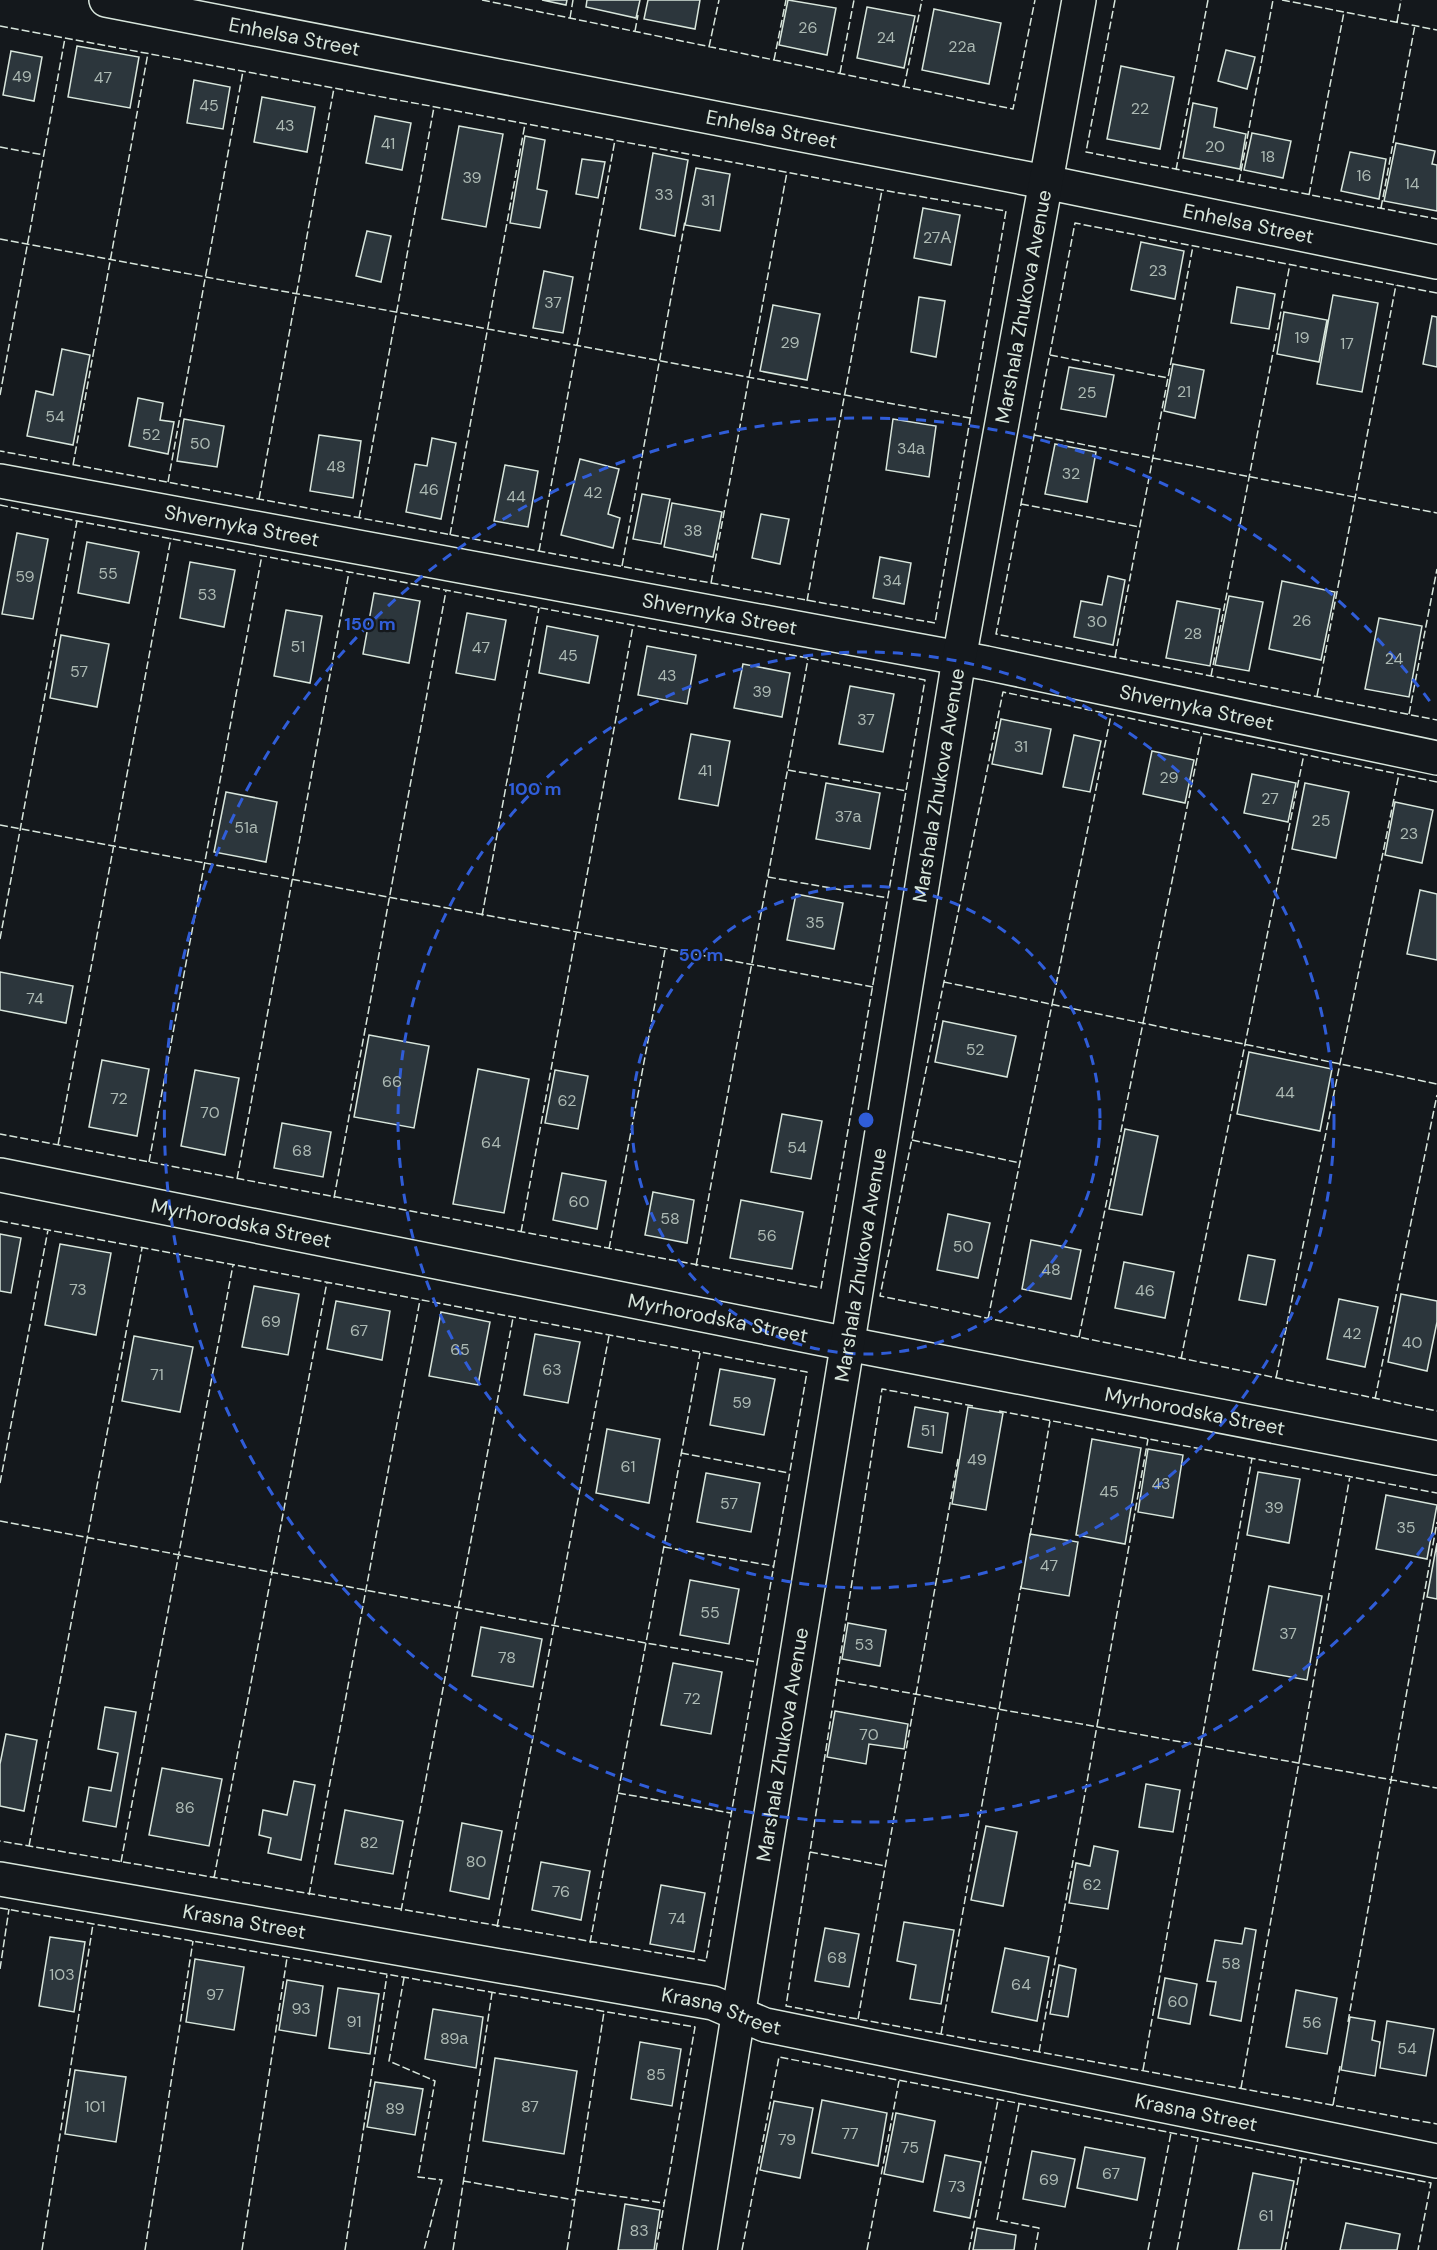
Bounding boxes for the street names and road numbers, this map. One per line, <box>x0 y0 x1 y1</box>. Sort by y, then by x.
street label: Enhelsa Street <box>227 11 362 62</box>
street label: Enhelsa Street <box>704 104 840 154</box>
street label: Marshala Zhukova Avenue <box>989 188 1057 426</box>
street label: Enhelsa Street <box>1181 197 1316 250</box>
street label: Shvernyka Street <box>162 499 322 553</box>
street label: Shvernyka Street <box>640 587 800 641</box>
street label: Marshala Zhukova Avenue <box>907 666 970 904</box>
street label: Shvernyka Street <box>1117 678 1276 736</box>
street label: Marshala Zhukova Avenue <box>828 1146 892 1384</box>
street label: Myrhorodska Street <box>149 1192 334 1254</box>
street label: Myrhorodska Street <box>626 1287 810 1349</box>
street label: Myrhorodska Street <box>1102 1381 1287 1441</box>
street label: Marshala Zhukova Avenue <box>750 1626 814 1864</box>
street label: Krasna Street <box>181 1898 308 1945</box>
street label: Krasna Street <box>660 1981 783 2041</box>
street label: Krasna Street <box>1133 2087 1260 2137</box>

